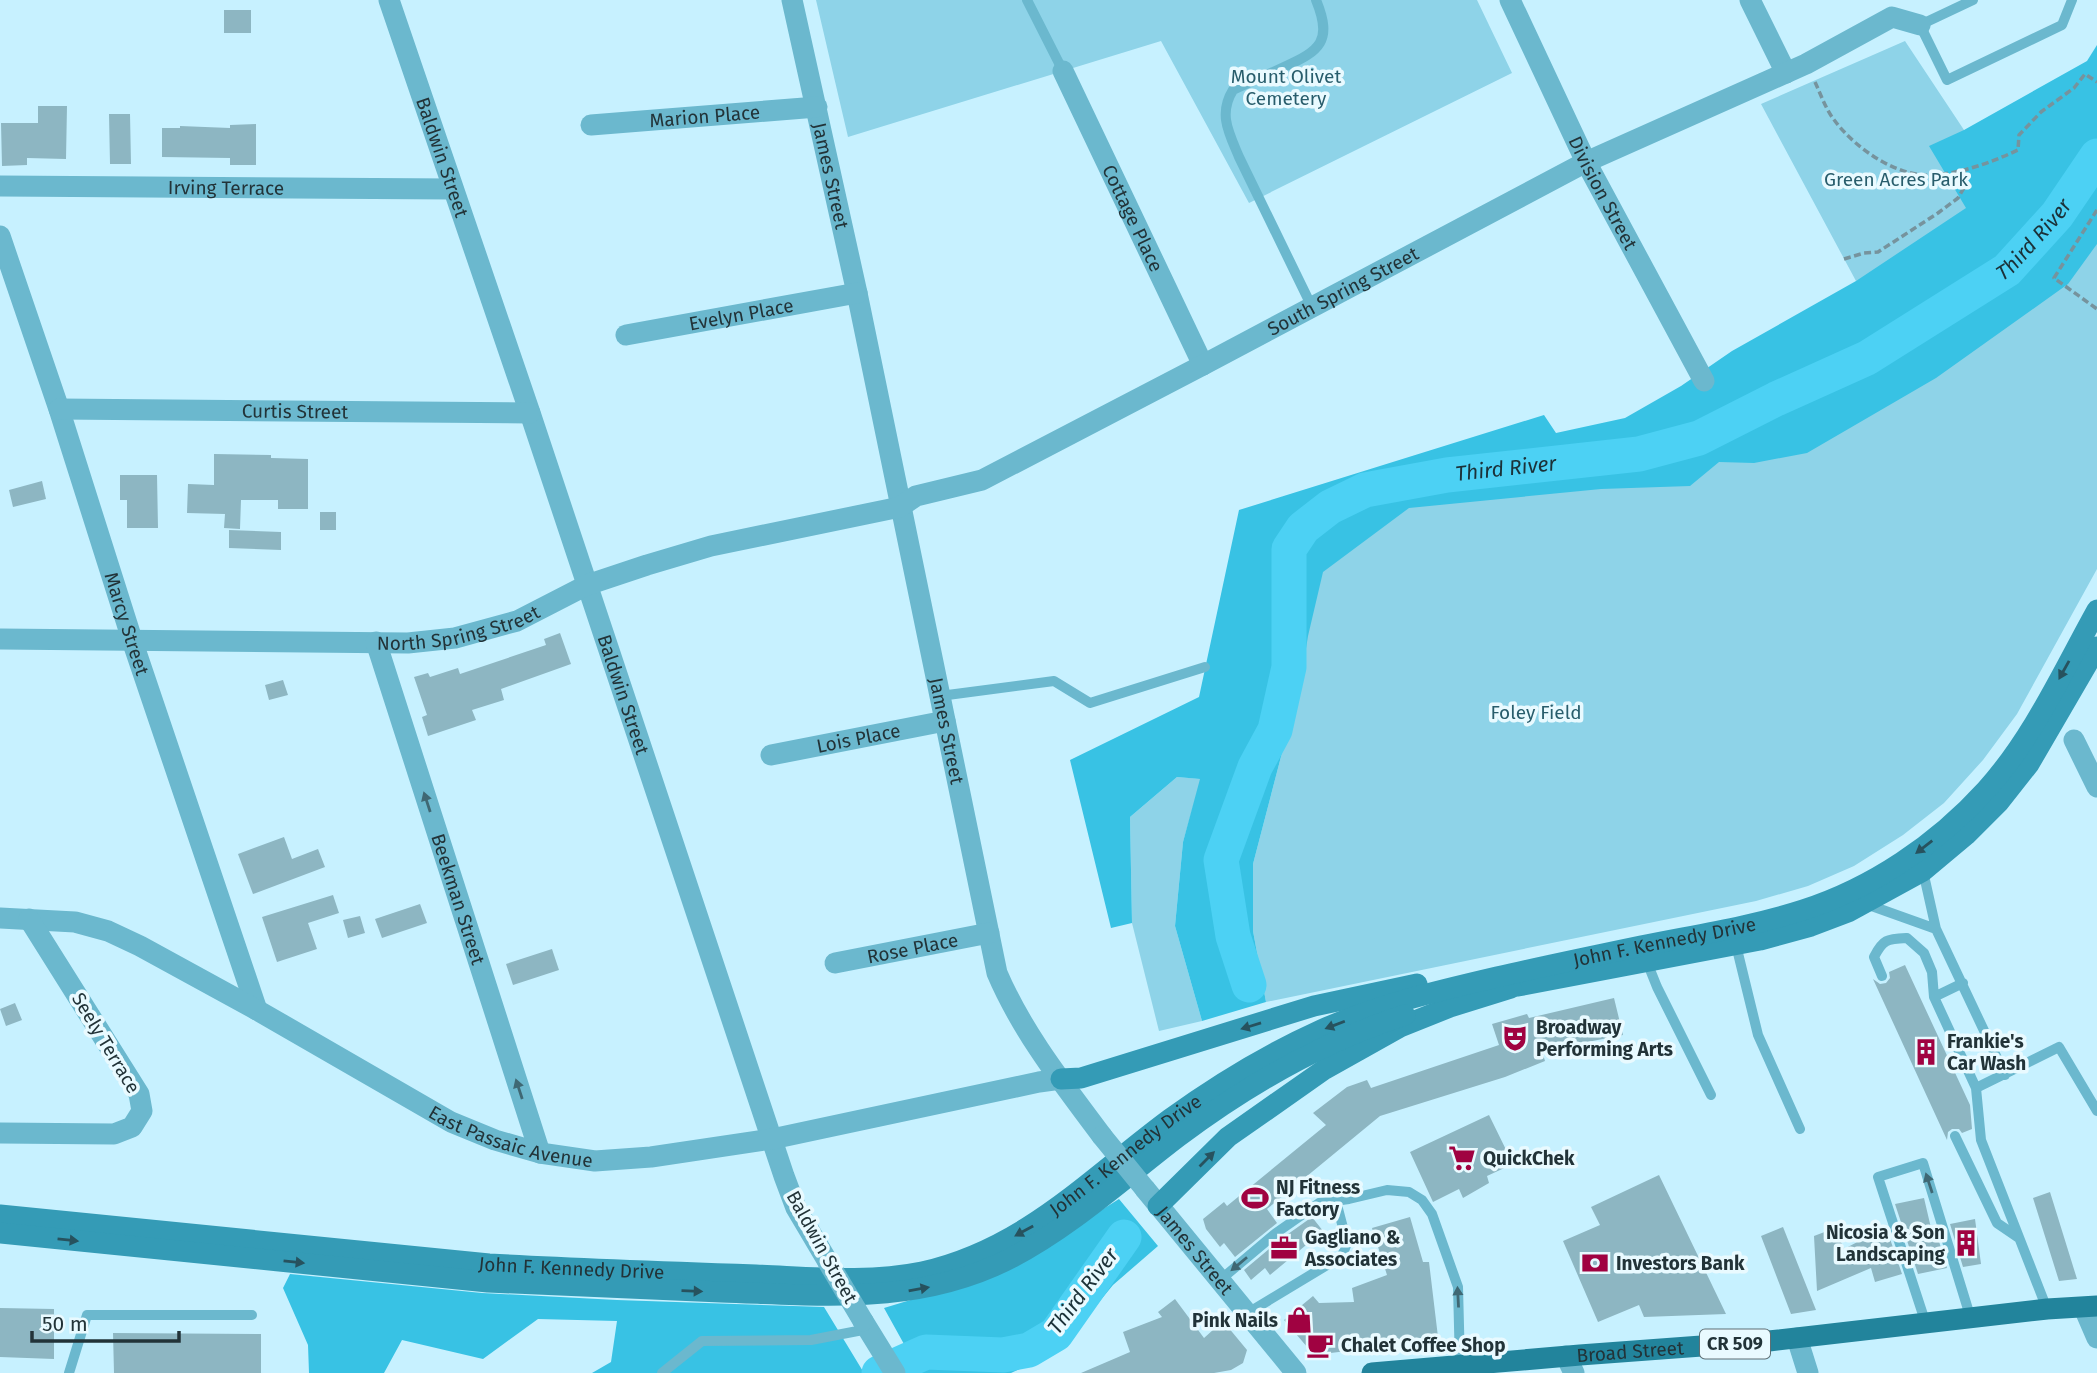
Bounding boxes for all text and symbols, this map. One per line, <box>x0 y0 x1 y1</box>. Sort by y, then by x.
park label: Mount Olivet Cemetery <box>1231 65 1341 110</box>
street label: Baldwin Street <box>412 94 474 220</box>
street label: Marion Place <box>648 100 761 132</box>
street label: James Street <box>808 120 854 231</box>
street label: Division Street <box>1564 132 1643 254</box>
street label: Cottage Place <box>1098 161 1168 275</box>
park label: Green Acres Park <box>1824 168 1968 191</box>
street label: Irving Terrace <box>168 176 284 199</box>
water label: Third River <box>1991 193 2078 286</box>
street label: South Spring Street <box>1263 241 1422 340</box>
street label: Evelyn Place <box>687 293 795 335</box>
street label: Curtis Street <box>242 399 348 423</box>
water label: Third River <box>1454 450 1559 487</box>
street label: Marcy Street <box>100 569 155 678</box>
street label: North Spring Street <box>377 600 543 655</box>
street label: Baldwin Street <box>593 631 654 758</box>
one-way arrow <box>2058 660 2070 680</box>
street label: James Street <box>925 675 969 786</box>
park label: Foley Field <box>1490 701 1582 724</box>
street label: Lois Place <box>814 718 902 757</box>
one-way arrow <box>421 791 432 812</box>
street label: Beekman Street <box>427 831 490 968</box>
one-way arrow <box>1915 839 1933 854</box>
street label: John F. Kennedy Drive <box>1571 912 1758 971</box>
street label: Rose Place <box>865 928 960 968</box>
street label: Seely Terrace <box>67 988 145 1098</box>
place label: Broadway Performing Arts <box>1536 1016 1673 1061</box>
one-way arrow <box>1325 1019 1346 1030</box>
one-way arrow <box>1240 1021 1261 1031</box>
theatre icon: Broadway Performing Arts <box>1500 1023 1530 1053</box>
place label: Frankie's Car Wash <box>1947 1030 2026 1075</box>
building icon: Frankie's Car Wash <box>1911 1037 1941 1067</box>
one-way arrow <box>514 1078 524 1099</box>
street label: John F. Kennedy Drive <box>1045 1089 1206 1221</box>
street label: East Passaic Avenue <box>425 1100 594 1172</box>
supermarket icon: QuickChek <box>1447 1143 1477 1173</box>
place label: QuickChek <box>1483 1147 1575 1170</box>
one-way arrow <box>1198 1150 1215 1167</box>
one-way arrow <box>1923 1173 1934 1194</box>
place label: NJ Fitness Factory <box>1276 1176 1360 1221</box>
sports icon: NJ Fitness Factory <box>1240 1183 1270 1213</box>
street label: Baldwin Street <box>782 1187 862 1307</box>
street label: James Street <box>1152 1201 1238 1299</box>
place label: Nicosia & Son Landscaping <box>1826 1221 1946 1266</box>
one-way arrow <box>1014 1225 1034 1237</box>
place label: Gagliano & Associates <box>1304 1226 1401 1271</box>
building icon: Nicosia & Son Landscaping <box>1951 1228 1981 1258</box>
office icon: Gagliano & Associates <box>1269 1233 1299 1263</box>
one-way arrow <box>57 1235 79 1246</box>
water label: Third River <box>1042 1242 1124 1339</box>
bank icon: Investors Bank <box>1580 1248 1610 1278</box>
street label: John F. Kennedy Drive <box>477 1252 665 1283</box>
place label: Investors Bank <box>1616 1252 1745 1275</box>
one-way arrow <box>1231 1256 1248 1271</box>
one-way arrow <box>284 1257 306 1268</box>
one-way arrow <box>908 1283 930 1294</box>
one-way arrow <box>681 1285 703 1296</box>
one-way arrow <box>1452 1286 1463 1308</box>
scale bar <box>32 1300 178 1344</box>
shop icon: Pink Nails <box>1284 1305 1314 1335</box>
place label: Pink Nails <box>1192 1309 1278 1332</box>
text: 50 m <box>42 1311 88 1337</box>
cafe icon: Chalet Coffee Shop <box>1305 1330 1335 1360</box>
road number: CR 509 <box>1700 1330 1770 1358</box>
place label: Chalet Coffee Shop <box>1341 1334 1506 1357</box>
street label: Broad Street <box>1576 1336 1685 1367</box>

